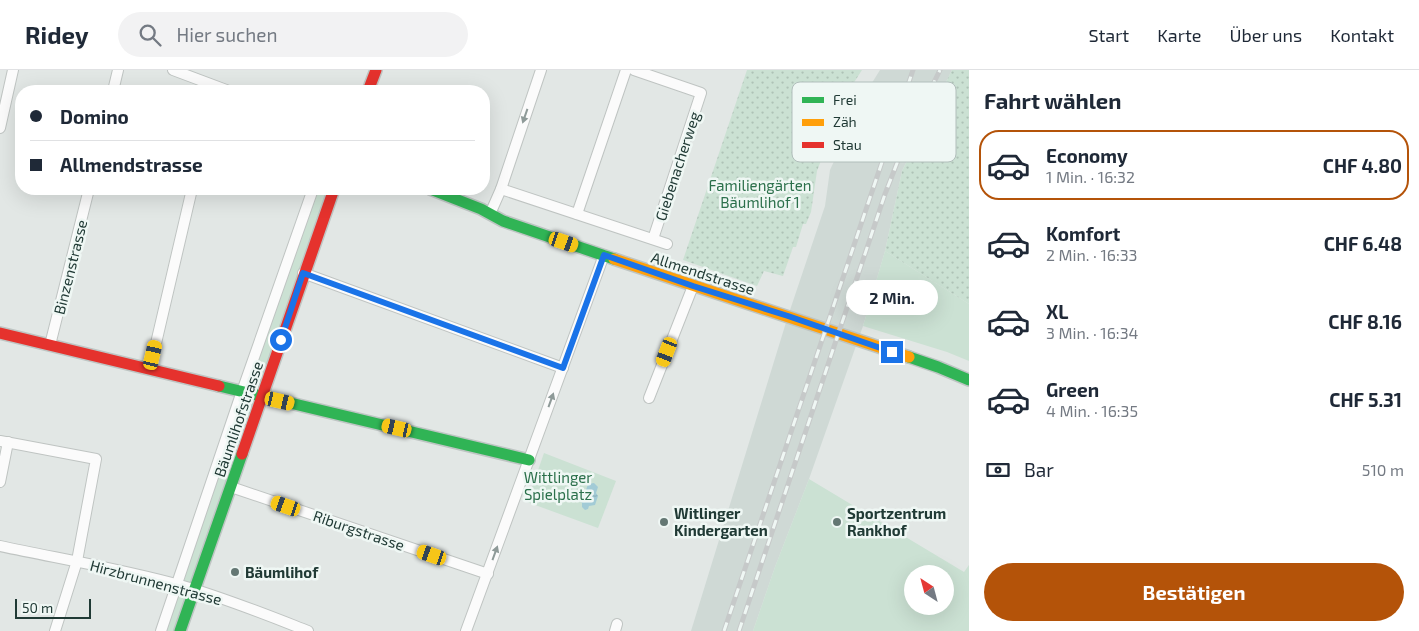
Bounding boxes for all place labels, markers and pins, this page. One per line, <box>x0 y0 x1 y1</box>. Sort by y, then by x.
place label: Witlinger Kindergarten <box>674 504 768 539</box>
place label: Sportzentrum Rankhof <box>847 504 946 539</box>
marker: Witlinger Kindergarten <box>658 516 670 528</box>
marker: Sportzentrum Rankhof <box>831 516 843 528</box>
place label: Bäumlihof <box>245 563 319 581</box>
marker: Bäumlihof <box>229 566 241 578</box>

